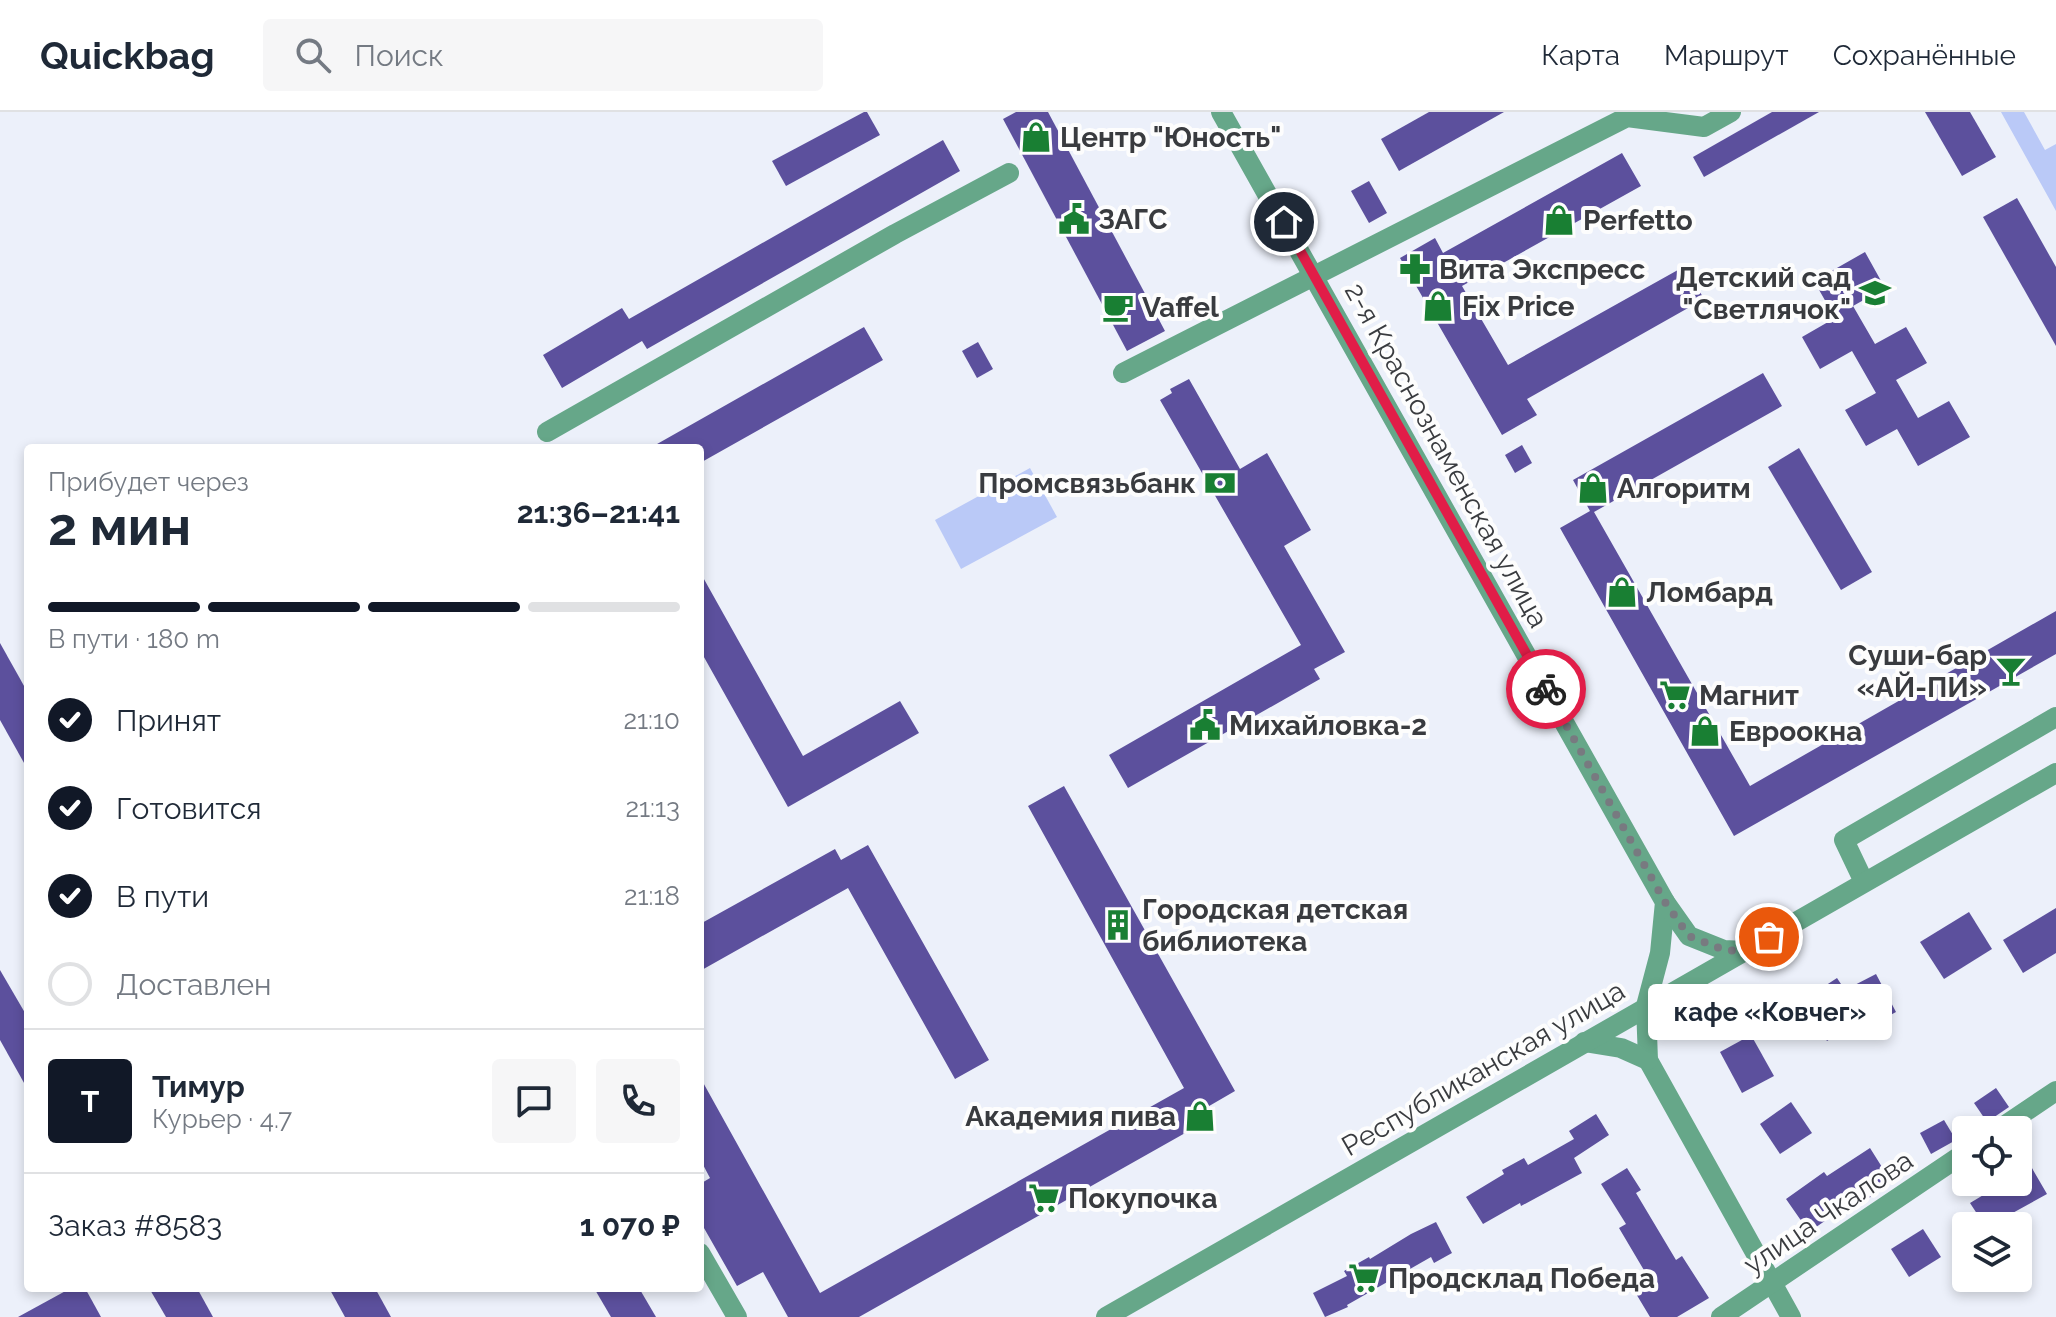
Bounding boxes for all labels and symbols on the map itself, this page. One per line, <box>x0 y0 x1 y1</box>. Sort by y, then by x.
shop icon: Центр "Юность" <box>1019 120 1053 154</box>
place label: Центр "Юность" <box>1060 121 1281 154</box>
pin <box>1250 188 1318 256</box>
public building icon: ЗАГС <box>1057 202 1091 236</box>
place label: ЗАГС <box>1098 203 1168 236</box>
shop icon: Perfetto <box>1542 203 1576 237</box>
place label: Perfetto <box>1583 204 1693 237</box>
pharmacy icon: Вита Экспресс <box>1398 252 1432 286</box>
place label: Вита Экспресс <box>1439 253 1645 286</box>
place label: Детский сад "Светлячок" <box>1676 261 1851 326</box>
school or university icon: Детский сад "Светлячок" <box>1858 276 1892 310</box>
street label: 2-я Краснознаменская улица <box>1338 277 1555 633</box>
shop icon: Fix Price <box>1421 289 1455 323</box>
cafe icon: Vaffel <box>1101 290 1135 324</box>
place label: Fix Price <box>1462 290 1575 323</box>
place label: Vaffel <box>1142 291 1219 324</box>
bank icon: Промсвязьбанк <box>1203 466 1237 500</box>
place label: Промсвязьбанк <box>978 467 1196 500</box>
shop icon: Алгоритм <box>1576 471 1610 505</box>
place label: Алгоритм <box>1617 472 1751 505</box>
shop icon: Ломбард <box>1605 575 1639 609</box>
place label: Ломбард <box>1646 576 1773 609</box>
place label: Суши-бар «АЙ-ПИ» <box>1848 639 1987 704</box>
courier <box>1506 649 1586 729</box>
bar icon: Суши-бар «АЙ-ПИ» <box>1994 654 2028 688</box>
supermarket icon: Магнит <box>1658 678 1692 712</box>
place label: Магнит <box>1699 679 1799 712</box>
public building icon: Михайловка-2 <box>1188 708 1222 742</box>
place label: Михайловка-2 <box>1229 709 1427 742</box>
shop icon: Евроокна <box>1688 714 1722 748</box>
place label: Евроокна <box>1729 715 1862 748</box>
place label: Городская детская библиотека <box>1142 893 1408 958</box>
pin <box>1735 903 1803 971</box>
building icon: Городская детская библиотека <box>1101 908 1135 942</box>
street label: Республиканская улица <box>1336 974 1631 1163</box>
callout: кафе «Ковчег» <box>1647 985 1891 1041</box>
shop icon: Академия пива <box>1183 1099 1217 1133</box>
place label: Академия пива <box>965 1100 1176 1133</box>
street label: улица Чкалова <box>1737 1144 1919 1281</box>
supermarket icon: Покупочка <box>1027 1181 1061 1215</box>
place label: Покупочка <box>1068 1182 1218 1215</box>
supermarket icon: Продсклад Победа <box>1347 1261 1381 1295</box>
place label: Продсклад Победа <box>1388 1262 1655 1295</box>

